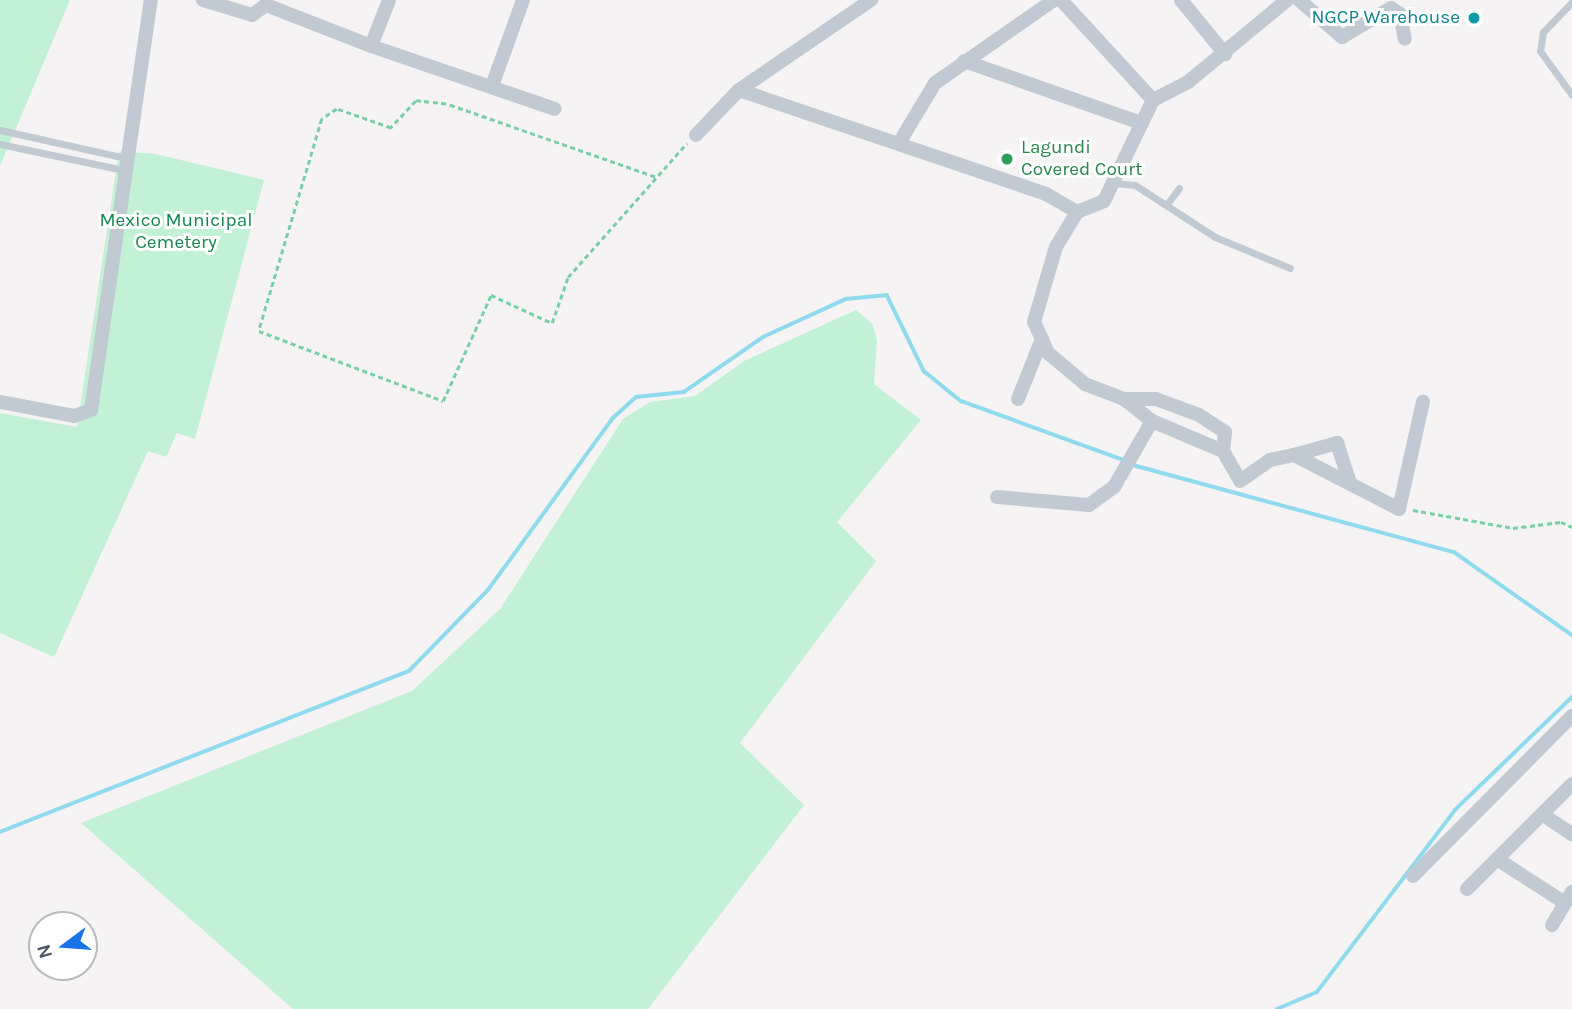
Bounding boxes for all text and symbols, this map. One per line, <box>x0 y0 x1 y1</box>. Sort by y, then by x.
place label: NGCP Warehouse <box>1312 7 1460 29</box>
marker: NGCP Warehouse <box>1466 10 1482 26</box>
place label: Lagundi Covered Court <box>1021 137 1142 181</box>
marker: Lagundi Covered Court <box>999 151 1015 167</box>
park label: Mexico Municipal Cemetery <box>99 210 253 254</box>
north arrow <box>28 911 98 981</box>
text: N <box>32 942 57 961</box>

